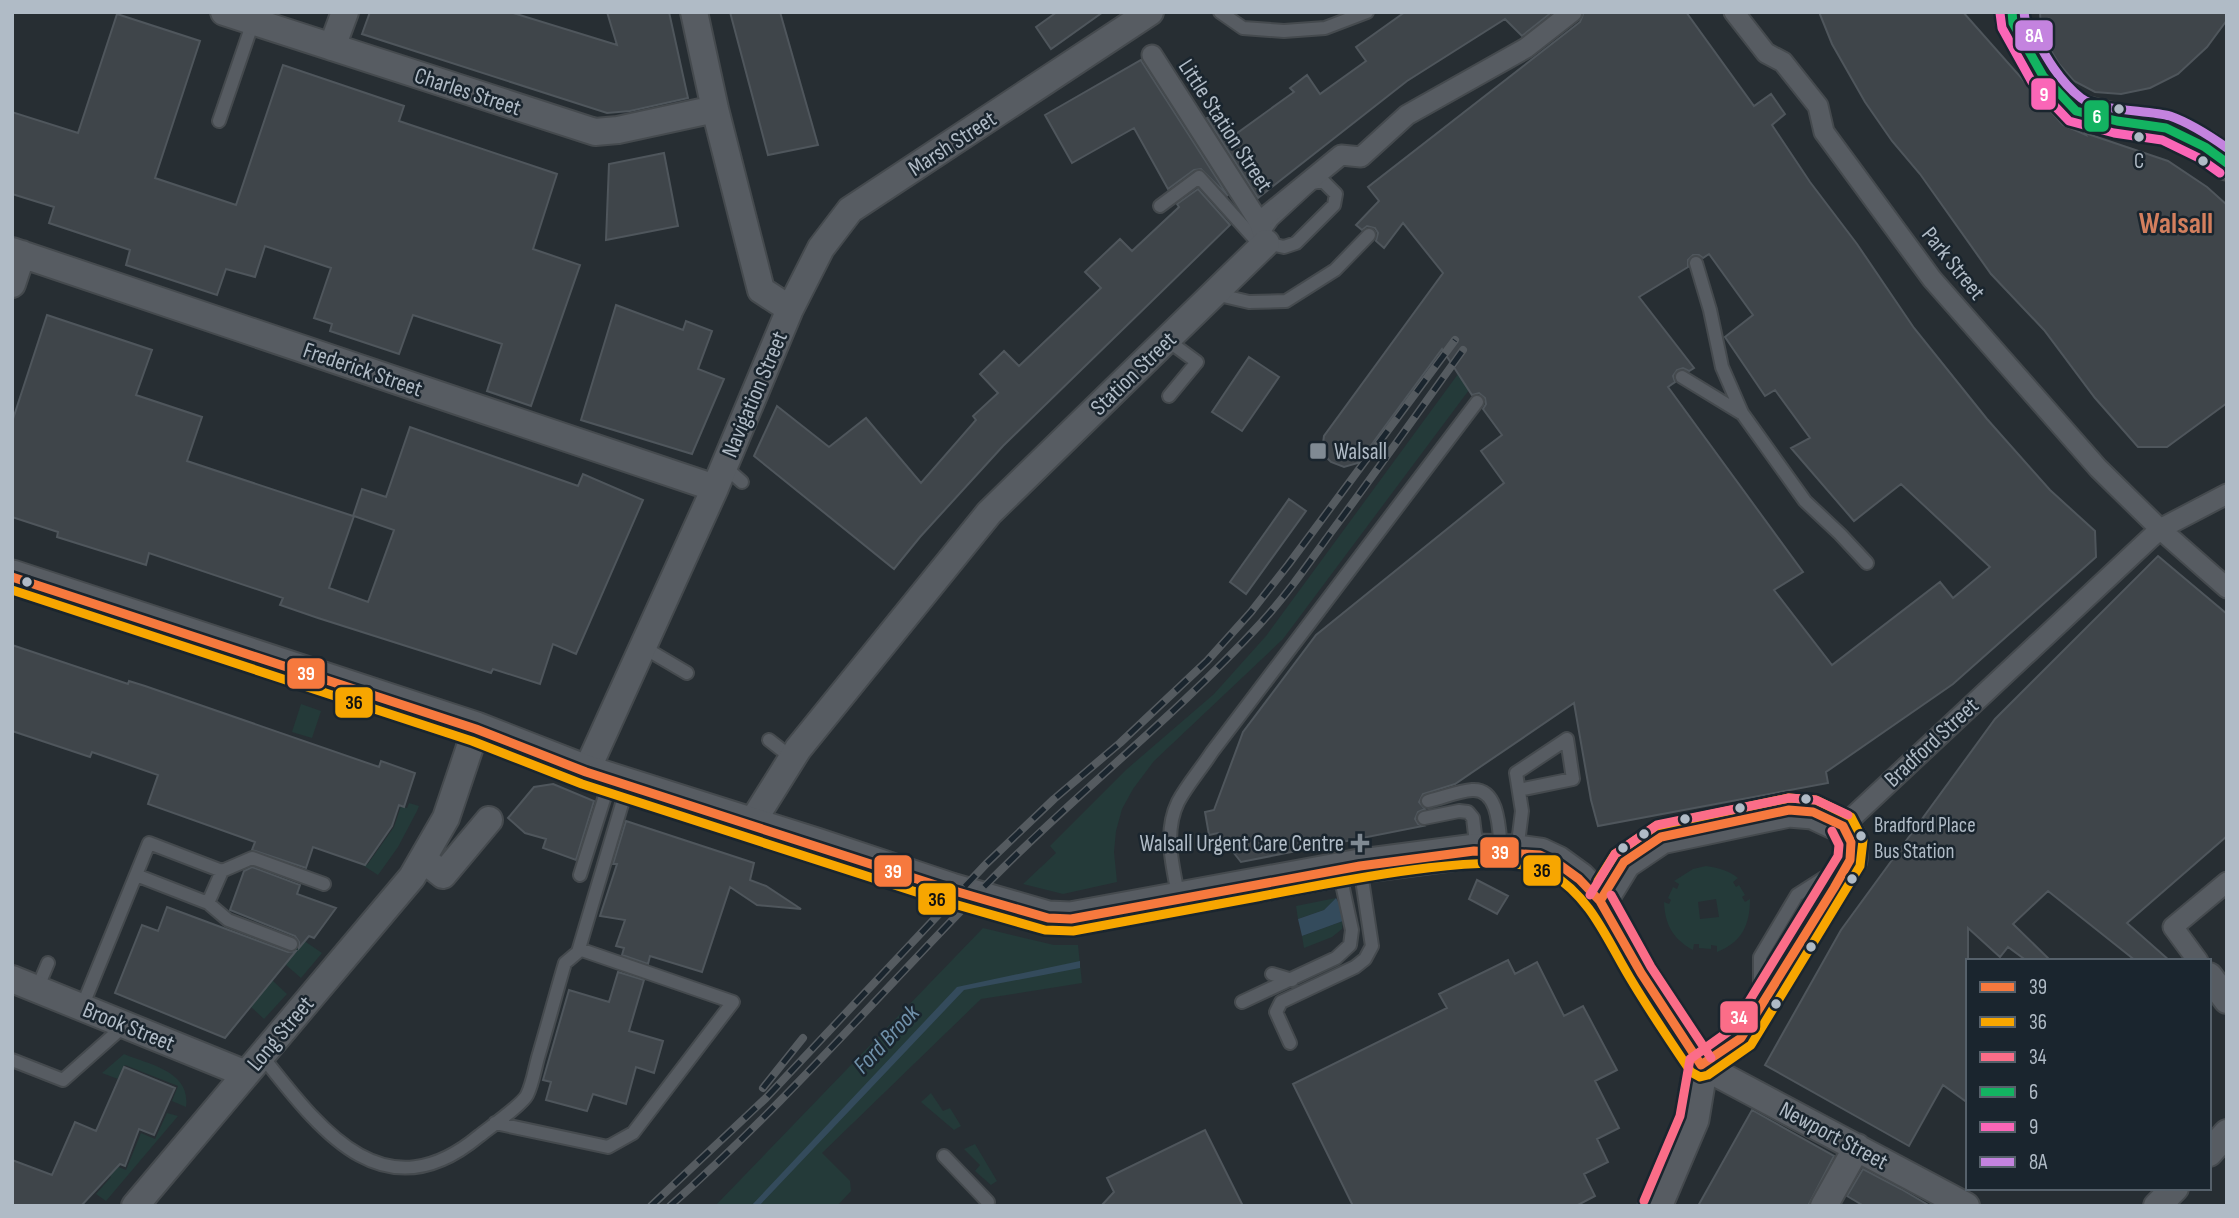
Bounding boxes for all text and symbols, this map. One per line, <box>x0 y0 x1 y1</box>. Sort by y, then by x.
line badge: 8A <box>2014 19 2054 52</box>
text: 8A <box>2025 25 2044 48</box>
street label: Little Station Street <box>1172 54 1278 197</box>
street label: Charles Street <box>411 62 525 122</box>
line badge: 9 <box>2030 77 2057 111</box>
text: 9 <box>2039 84 2049 107</box>
line badge: 6 <box>2083 99 2110 133</box>
unlabelled marker <box>2112 102 2126 116</box>
street label: Marsh Street <box>903 105 1002 183</box>
text: 6 <box>2093 106 2102 129</box>
marker: C <box>2132 130 2146 144</box>
place label: C <box>2134 149 2144 174</box>
unlabelled marker <box>2196 154 2210 168</box>
district label: Walsall <box>2139 206 2213 242</box>
street label: Park Street <box>1915 221 1991 306</box>
street label: Station Street <box>1085 326 1182 421</box>
street label: Navigation Street <box>716 327 794 462</box>
street label: Frederick Street <box>299 337 426 403</box>
place label: Walsall <box>1334 438 1387 466</box>
marker: Walsall <box>1308 441 1328 461</box>
unlabelled marker <box>20 575 34 589</box>
line badge: 39 <box>286 657 326 690</box>
text: 39 <box>297 663 315 686</box>
line badge: 36 <box>334 686 374 719</box>
text: 36 <box>345 692 363 715</box>
street label: Bradford Street <box>1879 692 1985 793</box>
unlabelled marker <box>1799 792 1813 806</box>
unlabelled marker <box>1733 801 1747 815</box>
unlabelled marker <box>1678 812 1692 826</box>
place label: Bradford Place Bus Station <box>1874 813 1976 864</box>
unlabelled marker <box>1637 827 1651 841</box>
marker: Bradford Place Bus Station <box>1854 829 1868 843</box>
place label: Walsall Urgent Care Centre <box>1139 830 1344 858</box>
marker: Walsall Urgent Care Centre <box>1350 833 1370 853</box>
line badge: 39 <box>1479 836 1520 869</box>
unlabelled marker <box>1616 841 1630 855</box>
text: 39 <box>1491 842 1509 865</box>
line badge: 39 <box>873 854 913 888</box>
line badge: 36 <box>1522 854 1562 887</box>
text: 36 <box>1533 860 1551 883</box>
text: 39 <box>884 861 902 884</box>
unlabelled marker <box>1845 872 1859 886</box>
line badge: 36 <box>917 882 957 916</box>
text: 36 <box>928 889 946 912</box>
unlabelled marker <box>1804 940 1818 954</box>
legend <box>1966 959 2211 1190</box>
text: 39 <box>2029 975 2047 1000</box>
street label: Long Street <box>241 991 320 1077</box>
street label: Brook Street <box>79 996 179 1058</box>
unlabelled marker <box>1769 997 1783 1011</box>
water label: Ford Brook <box>847 998 926 1080</box>
line badge: 34 <box>1719 1000 1759 1034</box>
text: 34 <box>1730 1007 1748 1030</box>
text: 36 <box>2029 1010 2047 1035</box>
text: 34 <box>2029 1045 2047 1070</box>
text: 6 <box>2029 1080 2038 1105</box>
street label: Newport Street <box>1774 1096 1893 1176</box>
text: 9 <box>2029 1115 2038 1140</box>
text: 8A <box>2029 1150 2048 1175</box>

